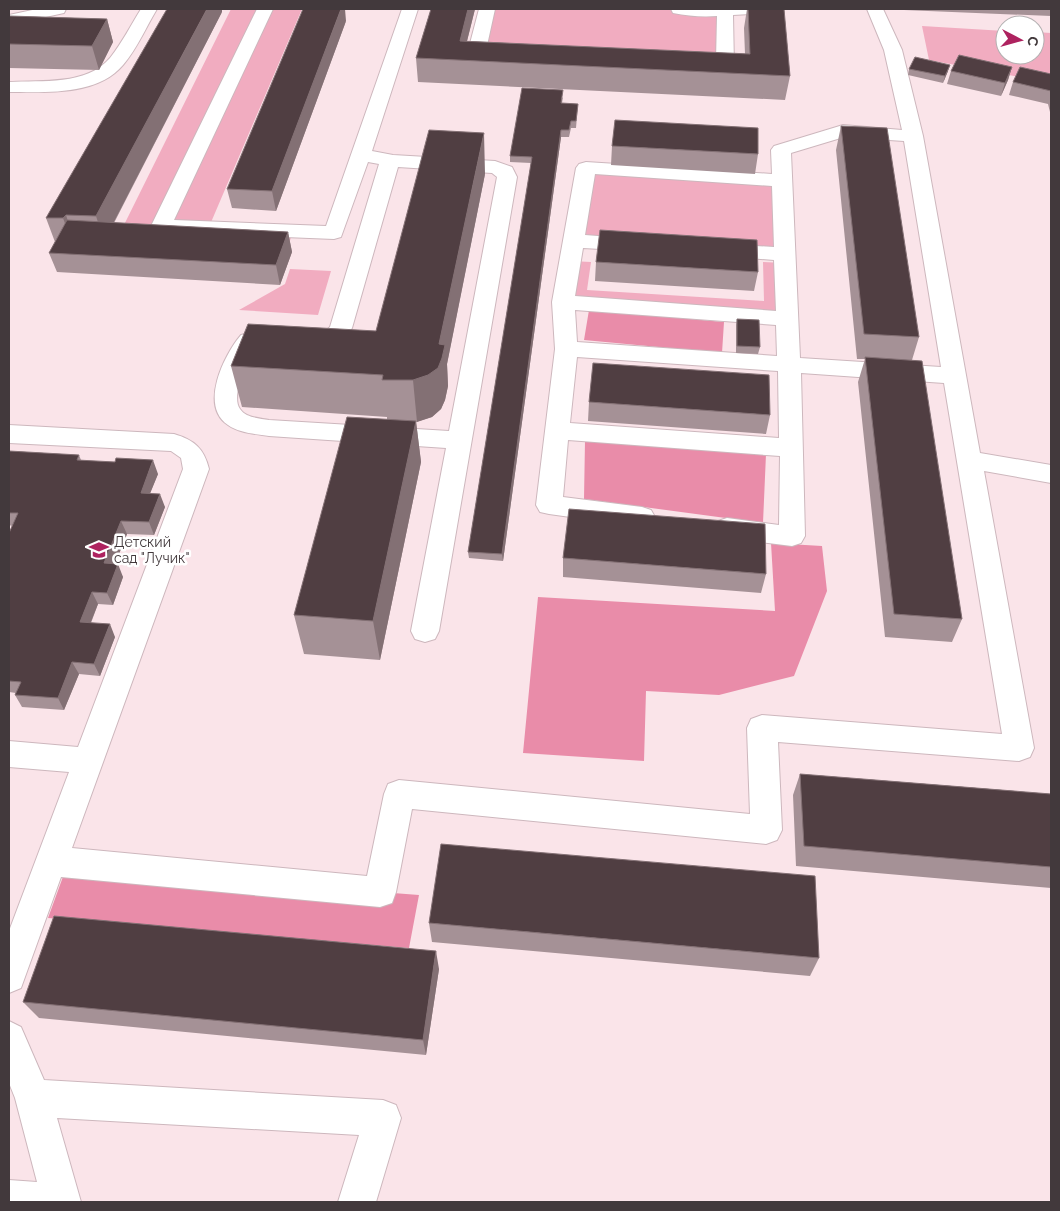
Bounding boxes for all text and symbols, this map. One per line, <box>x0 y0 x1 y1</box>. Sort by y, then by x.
north arrow <box>995 15 1045 65</box>
text: С <box>1024 36 1041 47</box>
place label: Детский сад "Лучик" <box>114 534 189 566</box>
school or university icon: Детский сад "Лучик" <box>88 539 110 561</box>

